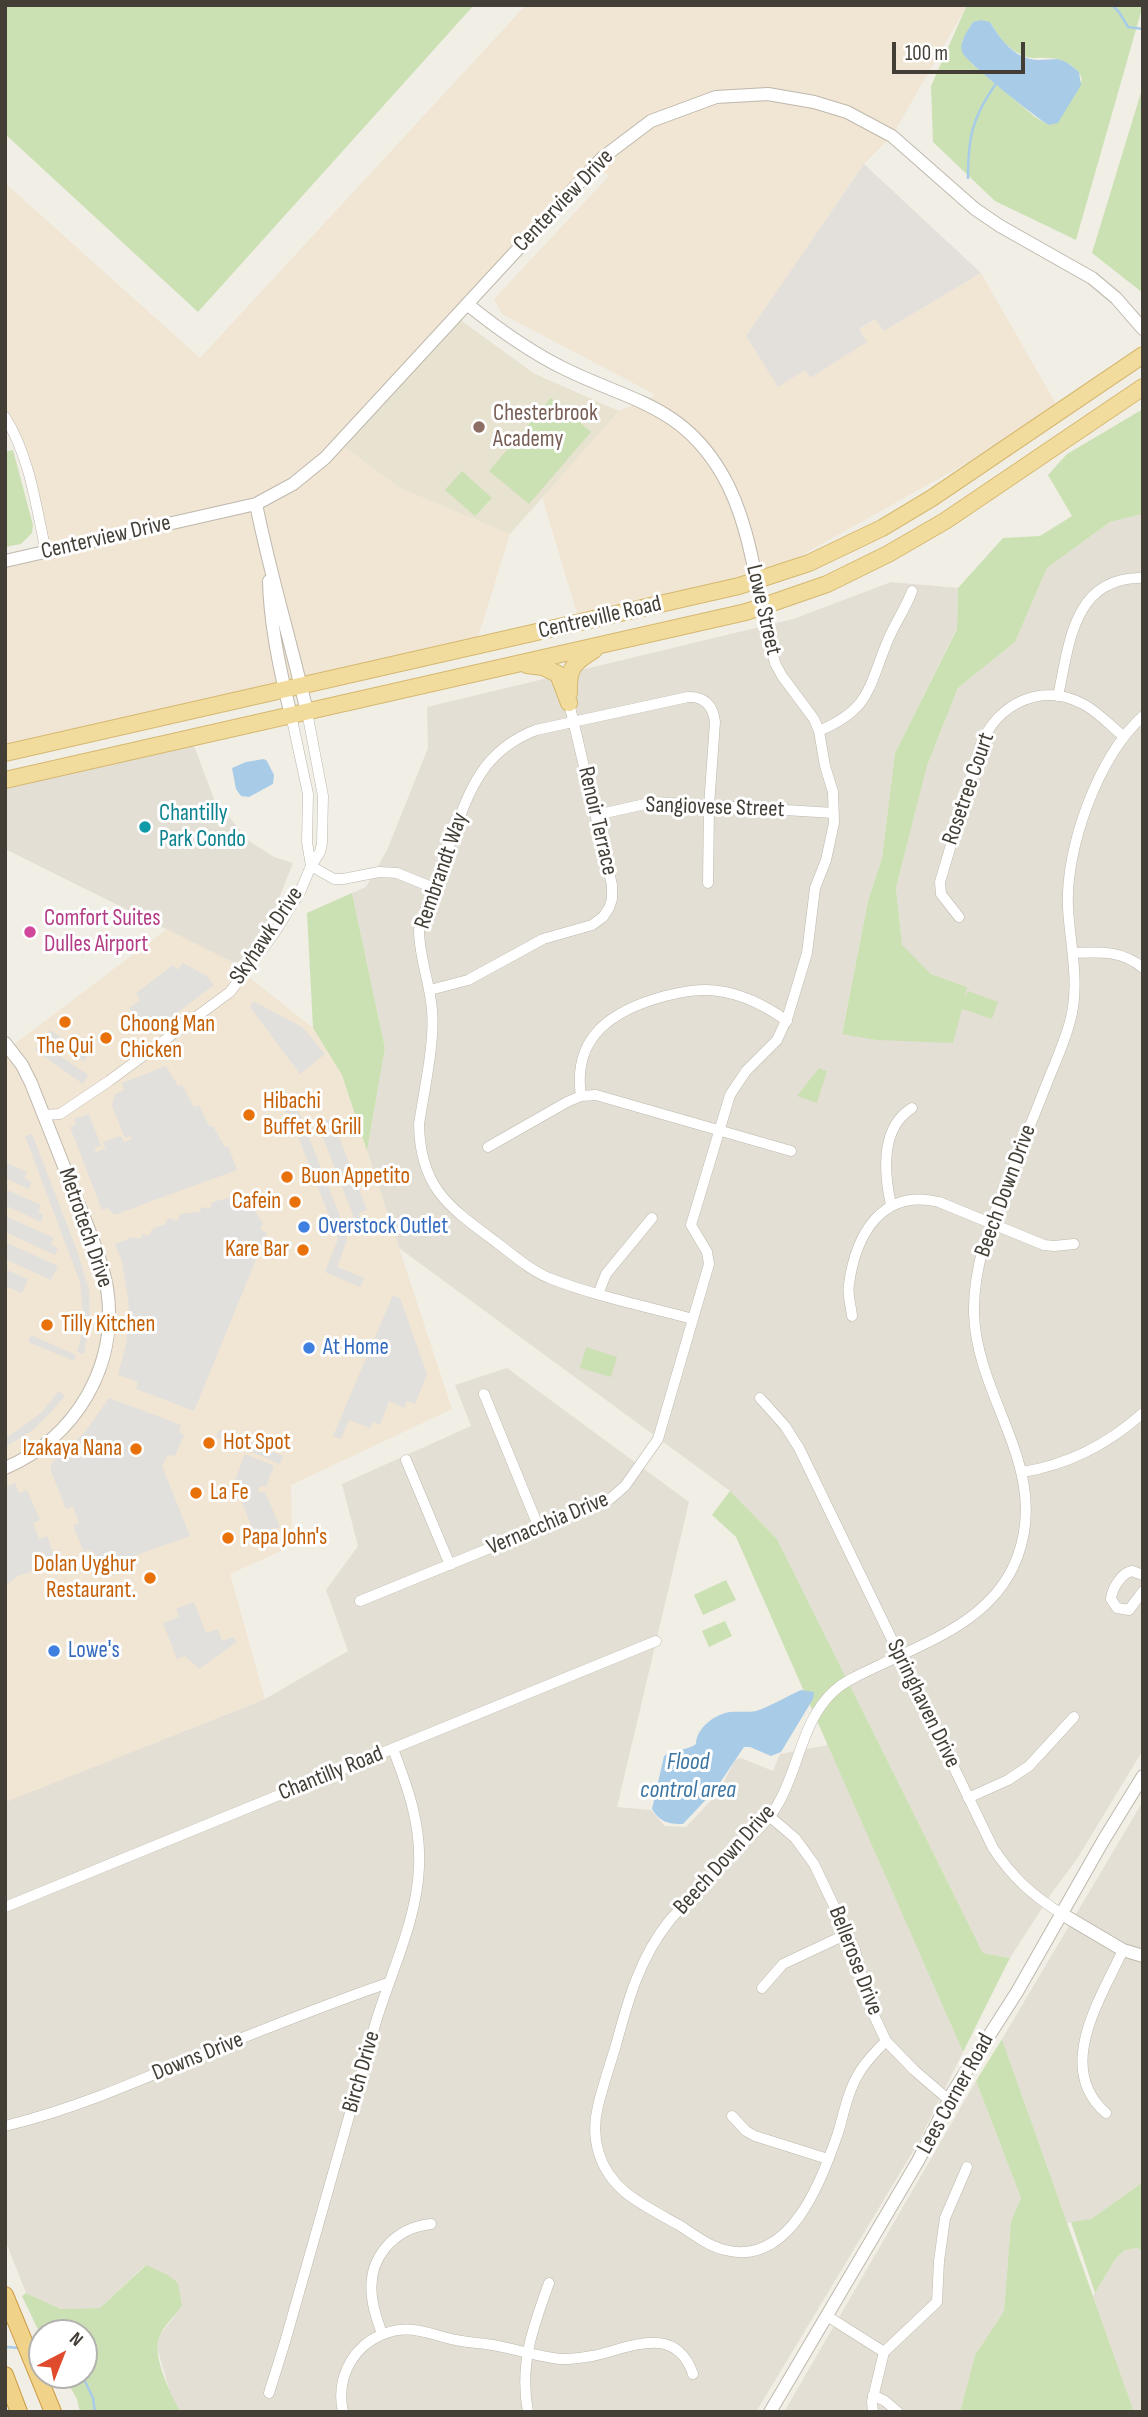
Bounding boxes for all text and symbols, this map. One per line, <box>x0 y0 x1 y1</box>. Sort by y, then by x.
scale bar <box>896 28 1029 72</box>
text: 100 m <box>905 41 948 66</box>
street label: Centerview Drive <box>508 144 620 258</box>
place label: Chesterbrook Academy <box>493 400 598 454</box>
marker: Chesterbrook Academy <box>471 419 487 435</box>
street label: Centerview Drive <box>39 510 173 566</box>
street label: Lowe Street <box>739 562 787 658</box>
street label: Centreville Road <box>536 590 664 646</box>
street label: Rosetree Court <box>937 729 1001 849</box>
street label: Renoir Terrace <box>571 764 623 878</box>
street label: Sangiovese Street <box>645 792 785 824</box>
place label: Chantilly Park Condo <box>159 800 246 854</box>
street label: Rembrandt Way <box>409 809 475 933</box>
marker: Chantilly Park Condo <box>137 819 153 835</box>
street label: Skyhawk Drive <box>224 882 310 990</box>
place label: Comfort Suites Dulles Airport <box>44 905 161 959</box>
marker: Comfort Suites Dulles Airport <box>22 924 38 940</box>
place label: Choong Man Chicken <box>120 1011 215 1065</box>
marker: The Qui <box>57 1014 73 1030</box>
marker: Choong Man Chicken <box>98 1030 114 1046</box>
place label: The Qui <box>36 1033 94 1061</box>
place label: Hibachi Buffet & Grill <box>263 1088 362 1142</box>
marker: Hibachi Buffet & Grill <box>241 1107 257 1123</box>
street label: Beech Down Drive <box>969 1121 1043 1261</box>
place label: Buon Appetito <box>301 1163 410 1191</box>
street label: Metrotech Drive <box>52 1165 118 1291</box>
marker: Buon Appetito <box>279 1169 295 1185</box>
place label: Cafein <box>232 1188 281 1216</box>
marker: Cafein <box>287 1194 303 1210</box>
place label: Overstock Outlet <box>318 1213 448 1241</box>
marker: Overstock Outlet <box>296 1219 312 1235</box>
place label: Kare Bar <box>225 1236 289 1264</box>
marker: Kare Bar <box>295 1242 311 1258</box>
place label: Tilly Kitchen <box>61 1311 155 1339</box>
marker: Tilly Kitchen <box>39 1317 55 1333</box>
place label: At Home <box>323 1334 389 1362</box>
marker: At Home <box>301 1340 317 1356</box>
place label: Hot Spot <box>223 1429 291 1457</box>
place label: Izakaya Nana <box>22 1435 122 1463</box>
marker: Hot Spot <box>201 1435 217 1451</box>
marker: Izakaya Nana <box>128 1441 144 1457</box>
place label: La Fe <box>210 1479 249 1507</box>
marker: La Fe <box>188 1485 204 1501</box>
street label: Vernacchia Drive <box>483 1486 613 1562</box>
place label: Papa John's <box>242 1524 327 1552</box>
marker: Papa John's <box>220 1530 236 1546</box>
place label: Dolan Uyghur Restaurant. <box>34 1551 136 1605</box>
marker: Dolan Uyghur Restaurant. <box>142 1570 158 1586</box>
street label: Springhaven Drive <box>880 1635 966 1773</box>
place label: Lowe's <box>68 1637 120 1665</box>
marker: Lowe's <box>46 1643 62 1659</box>
street label: Chantilly Road <box>275 1740 387 1808</box>
water label: Flood control area <box>640 1749 736 1805</box>
street label: Beech Down Drive <box>668 1799 782 1921</box>
street label: Bellerose Drive <box>822 1903 888 2019</box>
street label: Downs Drive <box>149 2026 247 2088</box>
street label: Birch Drive <box>337 2028 387 2116</box>
street label: Lees Corner Road <box>912 2029 1000 2159</box>
north arrow <box>28 2319 98 2389</box>
text: N <box>65 2328 88 2351</box>

